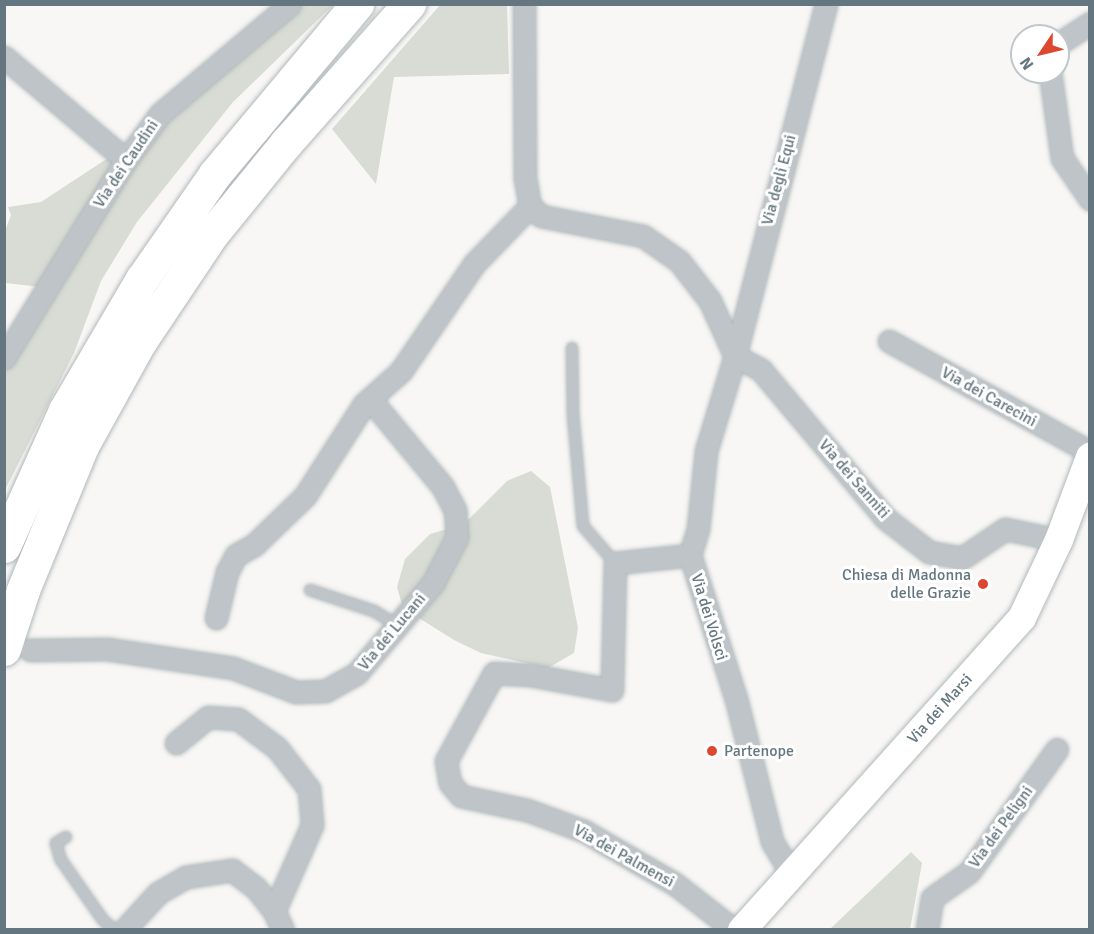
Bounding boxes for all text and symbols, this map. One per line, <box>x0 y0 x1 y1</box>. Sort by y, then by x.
north arrow <box>1010 24 1070 84</box>
text: N <box>1016 53 1038 73</box>
street label: Via dei Caudini <box>90 116 162 212</box>
street label: Via degli Equi <box>758 133 800 227</box>
street label: Via dei Carecini <box>938 363 1040 431</box>
street label: Via dei Sanniti <box>815 436 893 522</box>
place label: Chiesa di Madonna delle Grazie <box>842 565 971 603</box>
street label: Via dei Volsci <box>687 571 731 663</box>
marker: Chiesa di Madonna delle Grazie <box>976 577 990 591</box>
street label: Via dei Lucani <box>354 589 430 675</box>
street label: Via dei Marsi <box>903 670 977 748</box>
place label: Partenope <box>724 741 794 761</box>
marker: Partenope <box>705 744 719 758</box>
street label: Via dei Peligni <box>965 782 1037 872</box>
street label: Via dei Palmensi <box>570 820 678 892</box>

